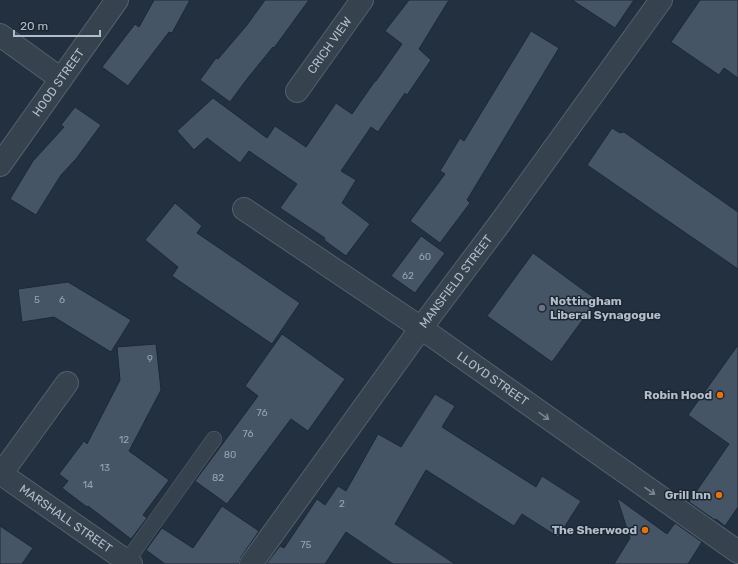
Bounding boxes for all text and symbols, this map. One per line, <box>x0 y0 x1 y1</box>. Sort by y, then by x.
scale bar <box>14 12 100 38</box>
street label: CRICH VIEW <box>305 14 355 77</box>
text: 20 m <box>20 19 48 33</box>
street label: HOOD STREET <box>30 46 87 119</box>
street label: MANSFIELD STREET <box>416 232 495 331</box>
house number: 60 <box>419 251 431 263</box>
house number: 62 <box>402 270 414 282</box>
house number: 5 <box>34 294 40 306</box>
house number: 6 <box>59 294 65 306</box>
place label: Nottingham Liberal Synagogue <box>550 294 661 322</box>
marker: Nottingham Liberal Synagogue <box>537 303 547 313</box>
street label: LLOYD STREET <box>454 349 531 409</box>
house number: 9 <box>147 353 153 365</box>
place label: Robin Hood <box>644 388 712 402</box>
marker: Robin Hood <box>715 390 725 400</box>
house number: 76 <box>257 407 267 419</box>
one-way arrow <box>539 412 550 420</box>
house number: 76 <box>243 428 253 440</box>
house number: 12 <box>119 434 129 446</box>
house number: 80 <box>224 449 236 461</box>
house number: 13 <box>100 462 110 474</box>
house number: 82 <box>212 472 224 484</box>
house number: 14 <box>83 479 93 491</box>
street label: MARSHALL STREET <box>17 482 115 556</box>
one-way arrow <box>645 487 656 495</box>
place label: Grill Inn <box>665 488 711 502</box>
marker: Grill Inn <box>714 490 724 500</box>
house number: 2 <box>339 498 345 510</box>
place label: The Sherwood <box>552 523 637 537</box>
marker: The Sherwood <box>640 525 650 535</box>
house number: 75 <box>300 539 312 551</box>

